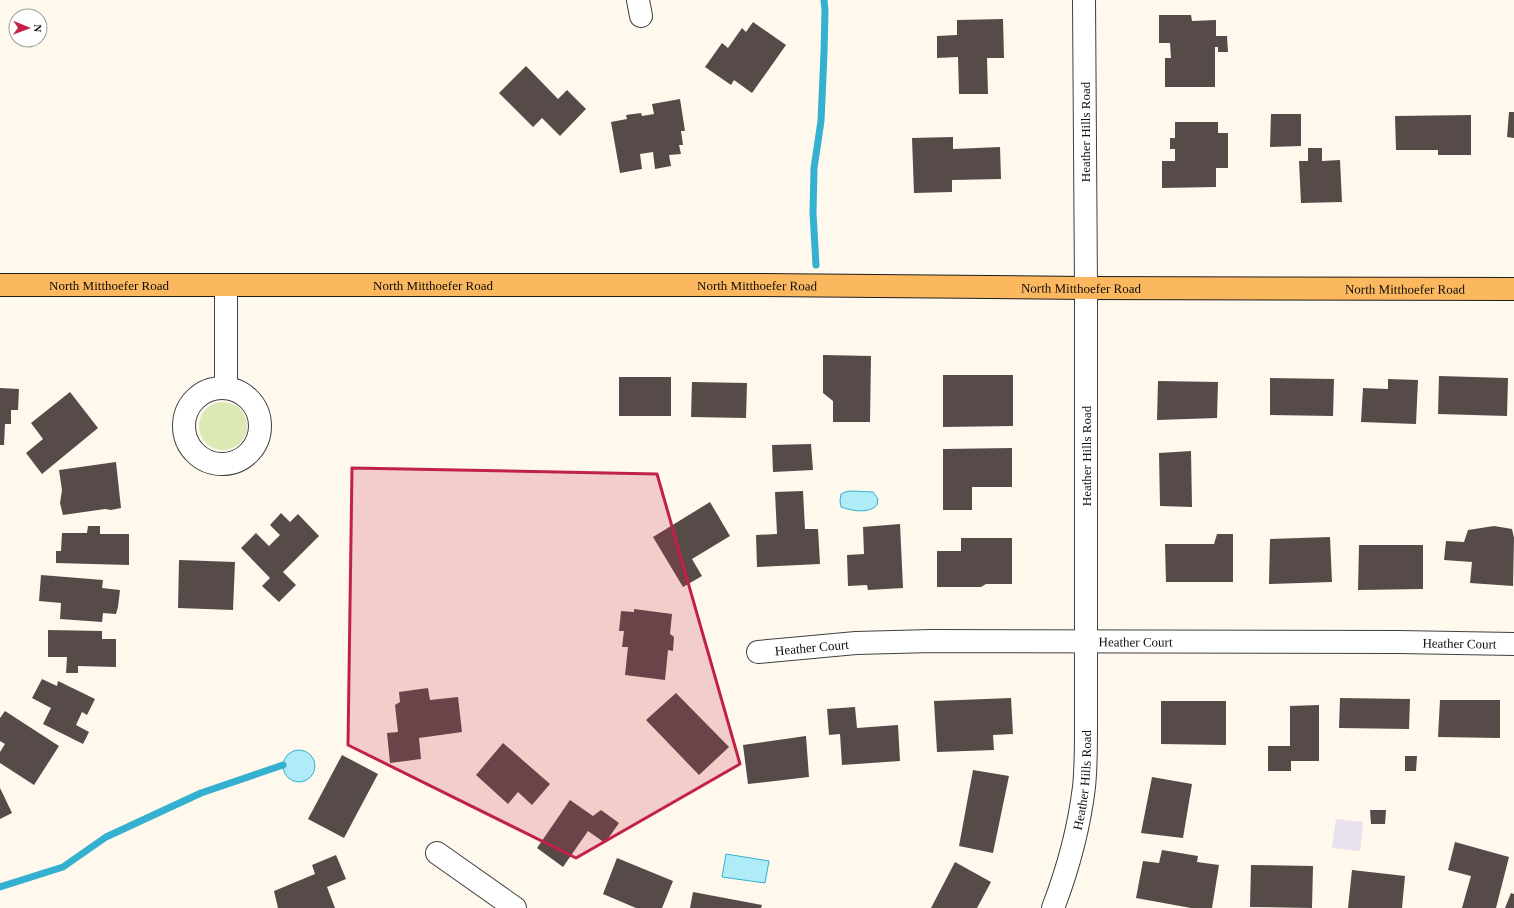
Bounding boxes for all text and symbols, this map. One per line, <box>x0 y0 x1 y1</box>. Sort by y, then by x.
north arrow <box>8 8 48 48</box>
text: N <box>32 24 44 32</box>
street label: Heather Hills Road <box>1078 81 1093 182</box>
street label: North Mitthoefer Road <box>49 278 170 293</box>
street label: North Mitthoefer Road <box>373 278 494 293</box>
street label: North Mitthoefer Road <box>697 278 818 293</box>
street label: North Mitthoefer Road <box>1021 280 1142 296</box>
street label: North Mitthoefer Road <box>1345 281 1466 296</box>
street label: Heather Hills Road <box>1079 405 1094 506</box>
street label: Heather Court <box>1098 634 1173 649</box>
street label: Heather Court <box>1422 635 1497 651</box>
street label: Heather Court <box>774 636 850 658</box>
street label: Heather Hills Road <box>1069 729 1094 831</box>

